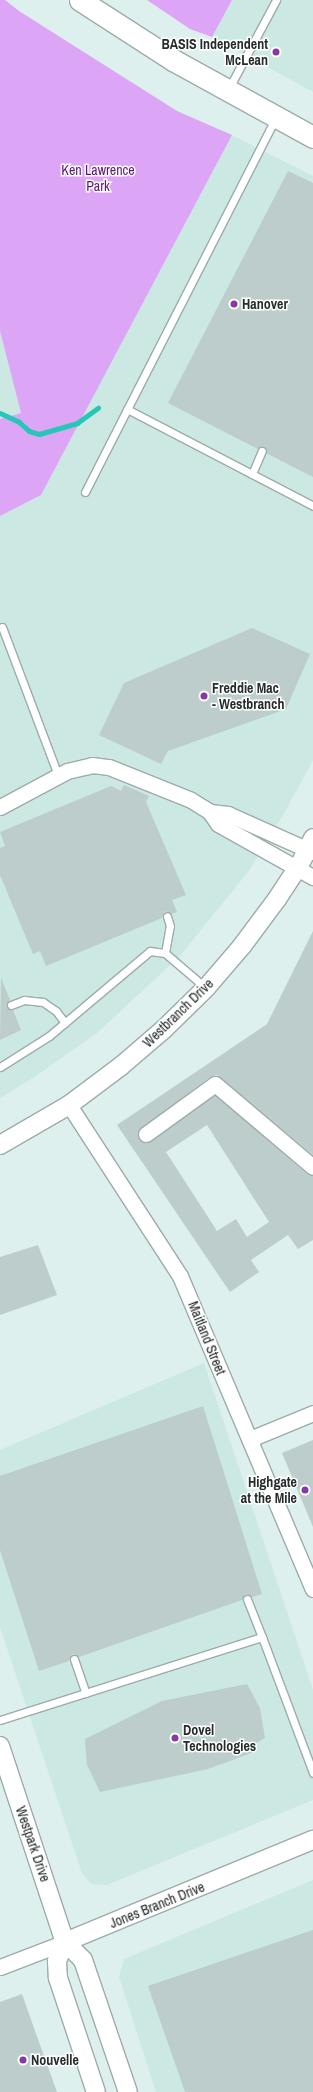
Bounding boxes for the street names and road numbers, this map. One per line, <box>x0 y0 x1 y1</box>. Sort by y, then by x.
street label: Westbranch Drive <box>139 975 217 1051</box>
street label: Maitland Street <box>185 1299 229 1377</box>
street label: Westpark Drive <box>12 1804 54 1884</box>
street label: Jones Branch Drive <box>107 1878 207 1932</box>

